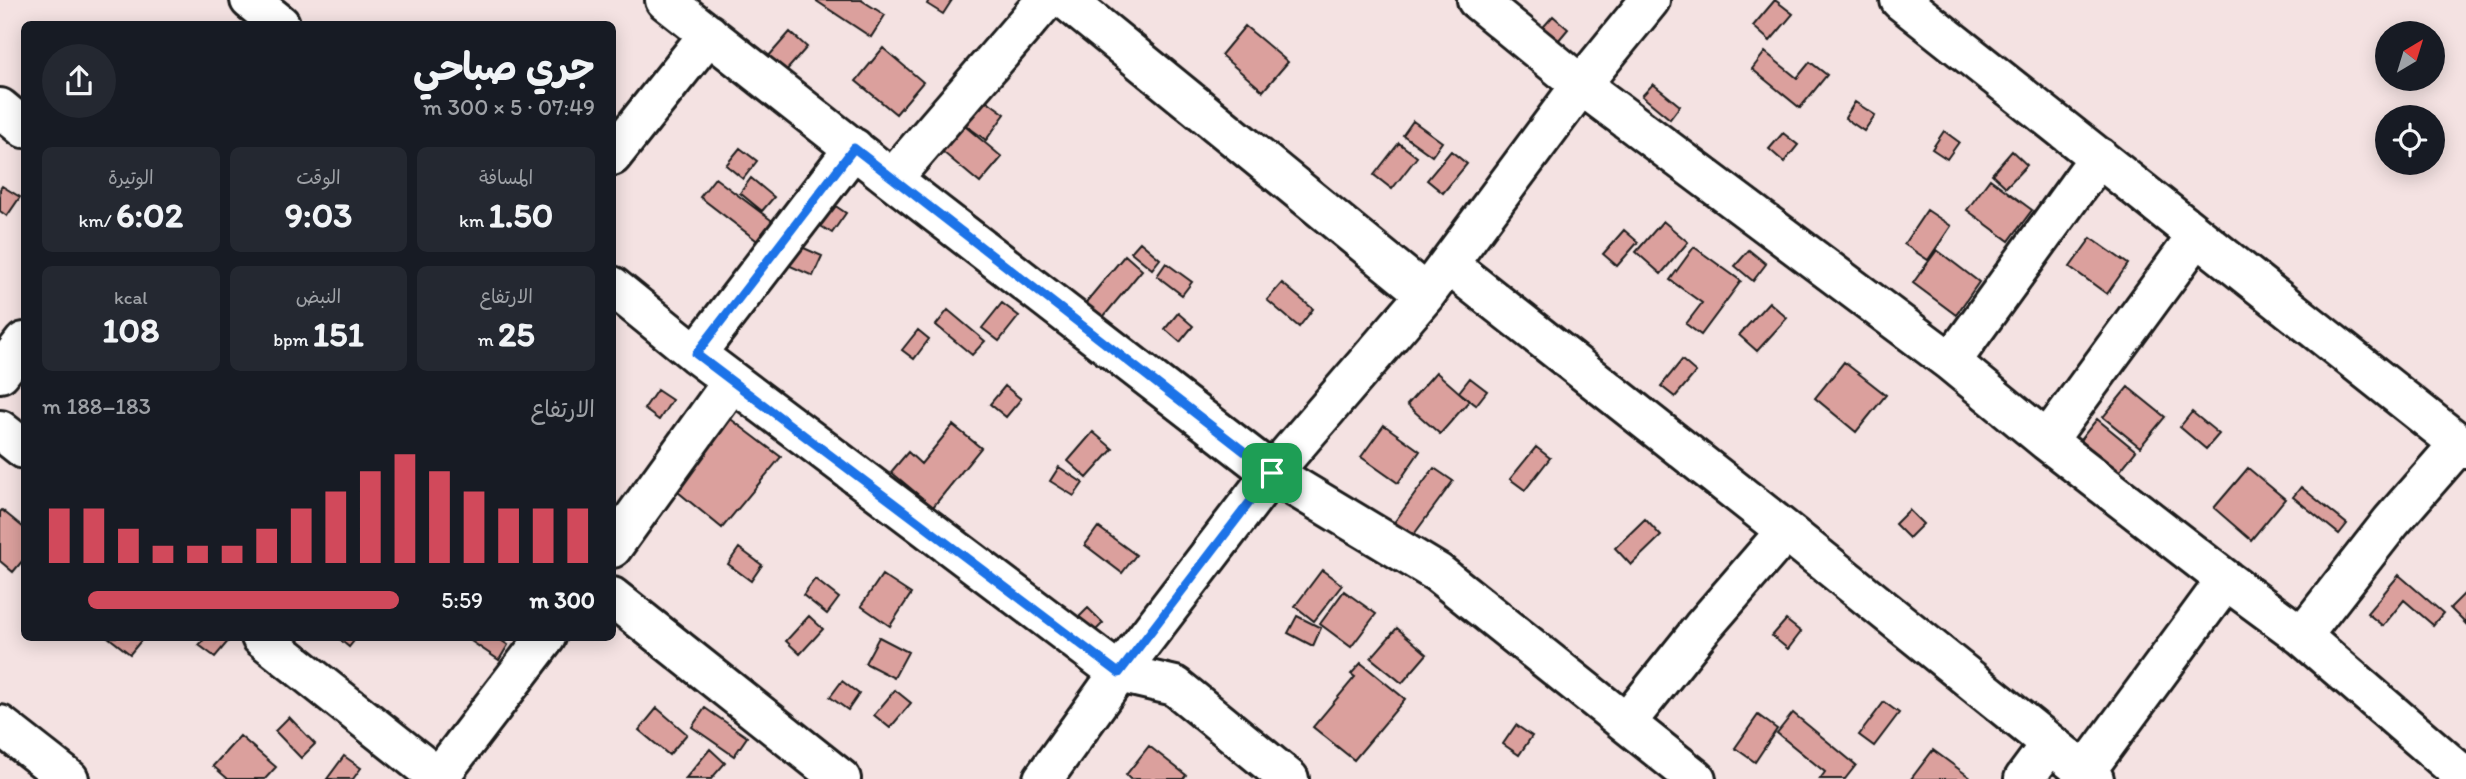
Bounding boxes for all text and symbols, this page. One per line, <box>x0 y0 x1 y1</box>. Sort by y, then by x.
north arrow <box>2375 21 2445 91</box>
map controls <box>2375 21 2445 175</box>
button: share <box>42 44 116 118</box>
text: جري صباحي <box>413 44 595 90</box>
text: 07:49 · 5 × 300 m <box>423 93 595 121</box>
button: locate <box>2375 105 2445 175</box>
text: الوتيرة <box>108 166 154 189</box>
text: الوقت <box>296 166 341 189</box>
text: المسافة <box>479 166 533 189</box>
text: 6:02 <box>116 194 183 236</box>
text: 9:03 <box>285 194 352 236</box>
text: 1.50 <box>488 194 553 236</box>
text: /km <box>79 209 116 232</box>
text: km <box>459 209 488 232</box>
text: النبض <box>296 285 341 308</box>
text: الارتفاع <box>480 285 533 308</box>
text: kcal <box>114 286 148 309</box>
text: 108 <box>102 309 159 351</box>
text: 151 <box>313 313 364 355</box>
text: 25 <box>498 313 535 355</box>
text: bpm <box>273 328 313 351</box>
text: m <box>478 328 498 351</box>
text: 183–188 m <box>42 392 151 420</box>
text: الارتفاع <box>531 395 595 423</box>
pin <box>1242 443 1302 503</box>
icon: arrive <box>1253 454 1291 492</box>
text: 5:59 <box>441 586 483 614</box>
text: 300 m <box>530 586 595 614</box>

